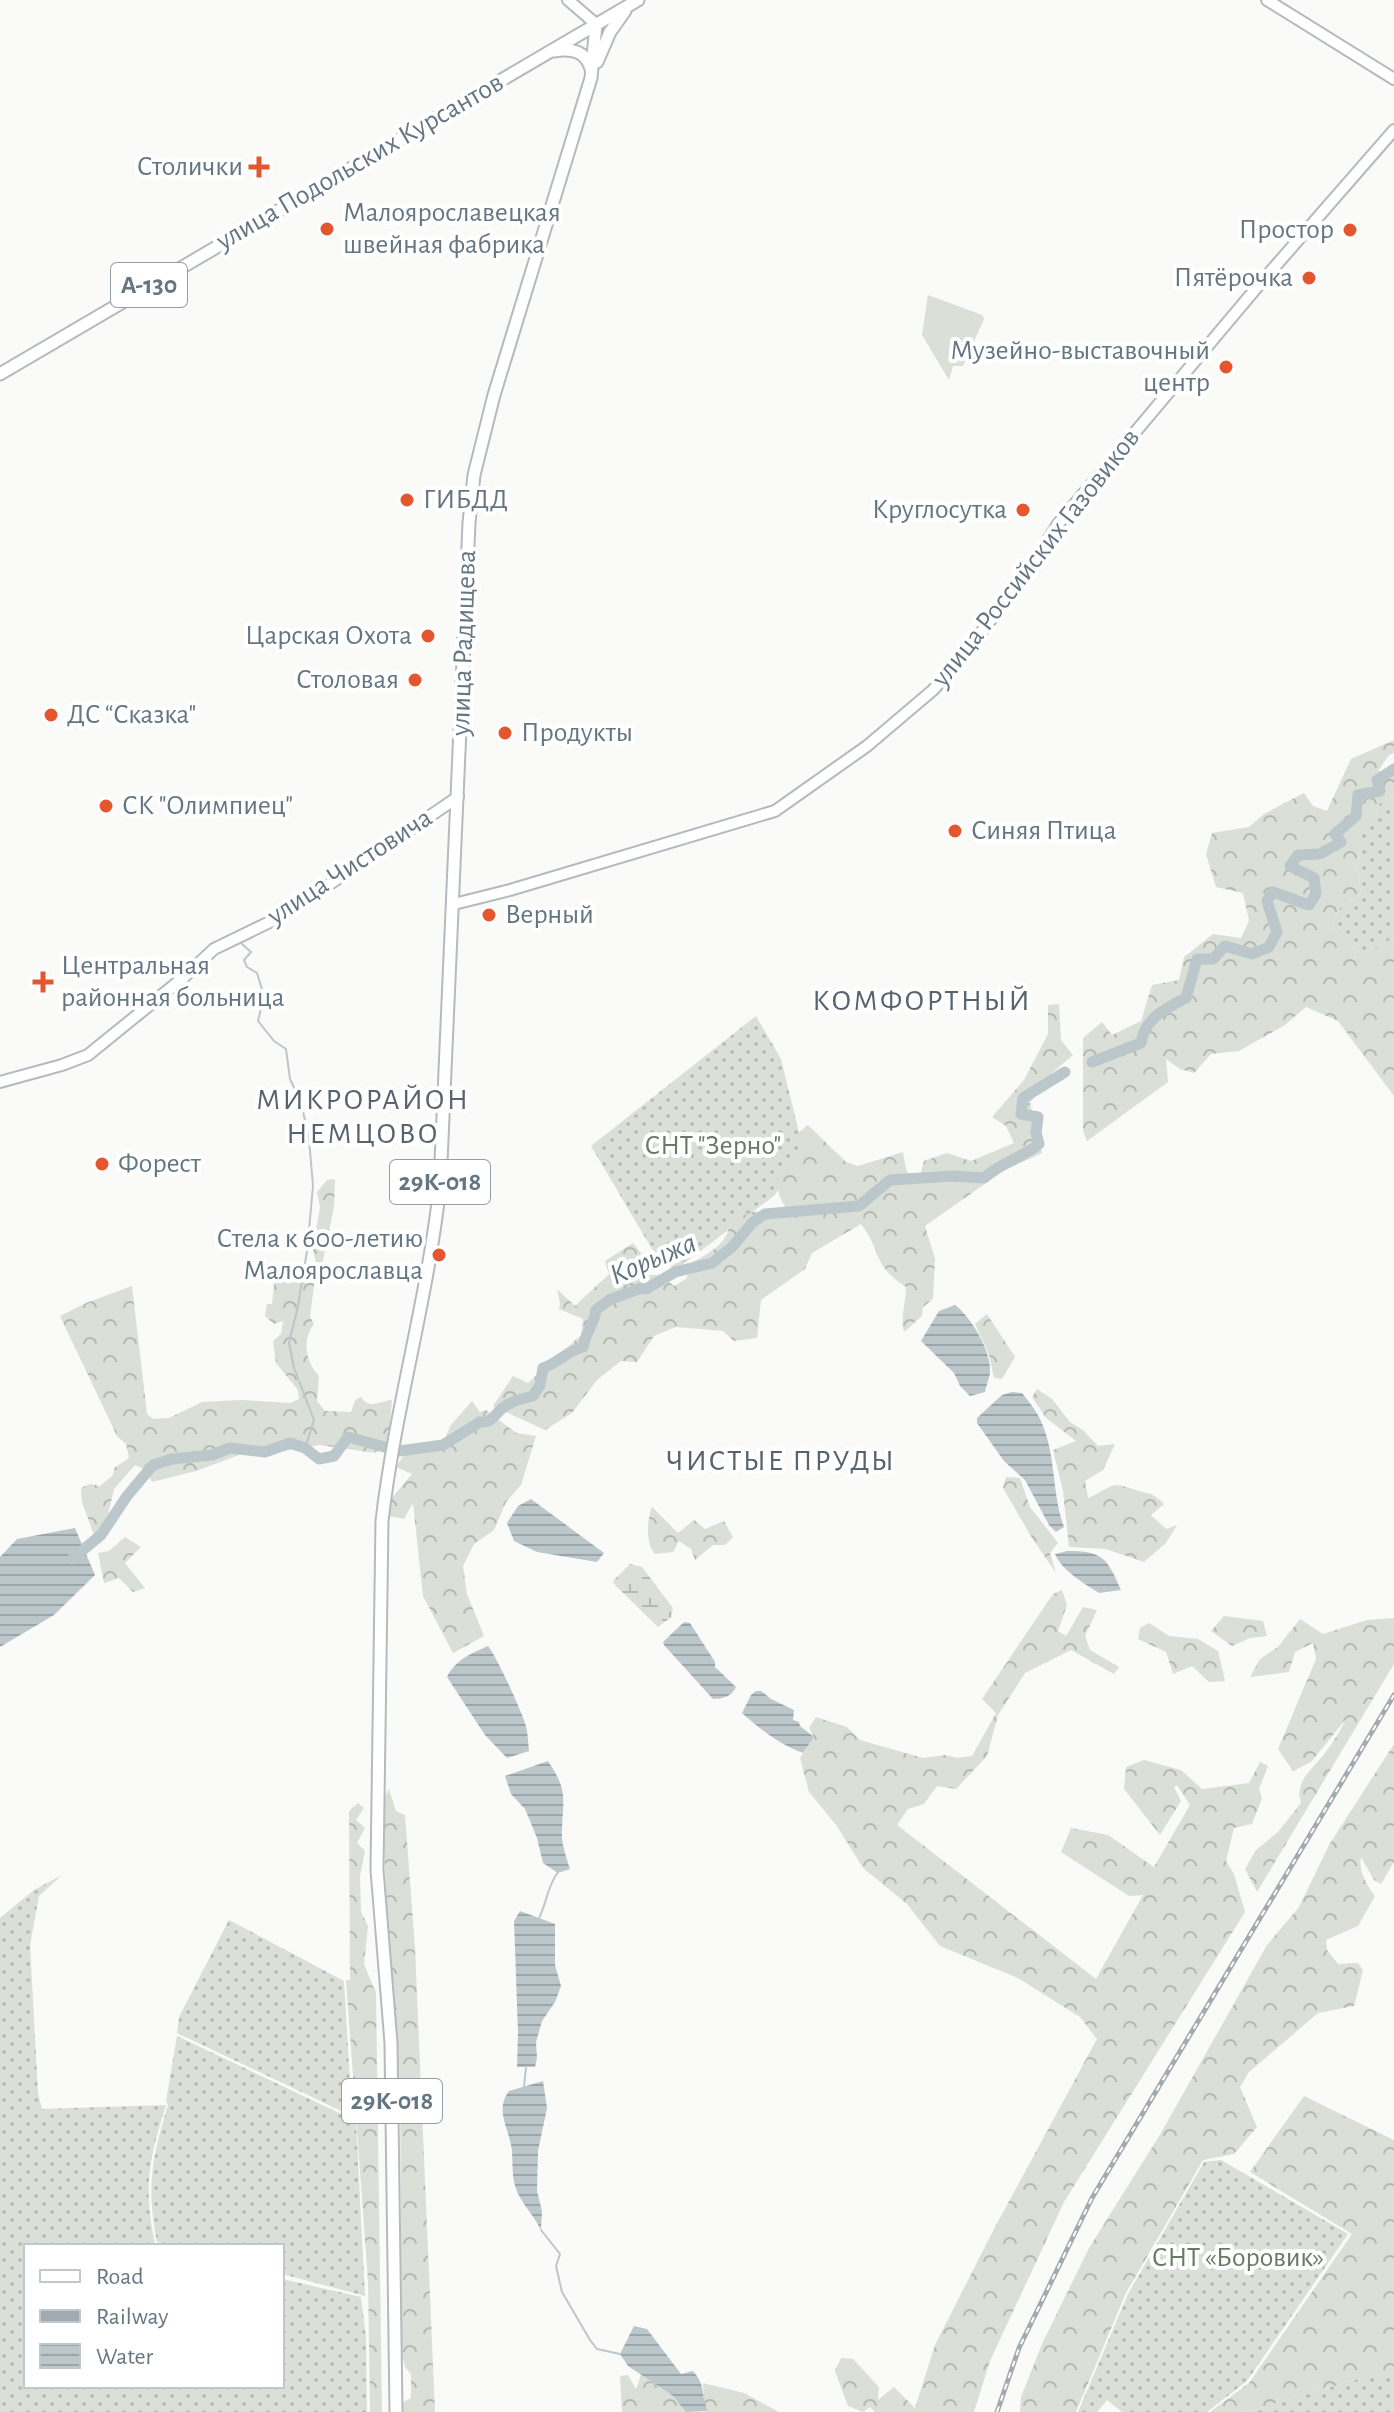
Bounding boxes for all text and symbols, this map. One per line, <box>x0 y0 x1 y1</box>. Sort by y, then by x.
street label: улица Подольских Курсантов <box>211 68 508 256</box>
place label: Столички <box>137 153 243 181</box>
marker: Столички <box>250 158 268 176</box>
place label: Малоярославецкая швейная фабрика <box>343 199 561 259</box>
place label: Простор <box>1239 216 1334 244</box>
marker: Малоярославецкая швейная фабрика <box>318 220 336 238</box>
marker: Простор <box>1341 221 1359 239</box>
road number: А-130 <box>111 263 187 307</box>
place label: Пятёрочка <box>1174 264 1293 292</box>
marker: Пятёрочка <box>1300 269 1318 287</box>
place label: Музейно-выставочный центр <box>950 337 1210 397</box>
marker: Музейно-выставочный центр <box>1217 358 1235 376</box>
street label: улица Российских Газовиков <box>926 424 1145 693</box>
place label: ГИБДД <box>423 486 508 514</box>
marker: ГИБДД <box>398 491 416 509</box>
place label: Круглосутка <box>872 496 1007 524</box>
marker: Круглосутка <box>1014 501 1032 519</box>
street label: улица Радищева <box>447 549 481 737</box>
place label: Царская Охота <box>245 622 412 650</box>
marker: Царская Охота <box>419 627 437 645</box>
place label: Столовая <box>296 666 399 694</box>
marker: Столовая <box>406 671 424 689</box>
place label: ДС “Сказка" <box>67 701 196 729</box>
marker: ДС “Сказка" <box>42 706 60 724</box>
place label: Продукты <box>521 719 633 747</box>
marker: Продукты <box>496 724 514 742</box>
place label: СК "Олимпиец" <box>122 792 293 820</box>
marker: СК "Олимпиец" <box>97 797 115 815</box>
street label: улица Чистовича <box>262 803 437 931</box>
place label: Синяя Птица <box>971 817 1117 845</box>
marker: Синяя Птица <box>946 822 964 840</box>
place label: Верный <box>505 901 594 929</box>
marker: Верный <box>480 906 498 924</box>
place label: Центральная районная больница <box>61 952 285 1012</box>
marker: Центральная районная больница <box>32 971 54 993</box>
district label: КОМФОРТНЫЙ <box>812 985 1032 1016</box>
district label: МИКРОРАЙОН НЕМЦОВО <box>256 1084 470 1149</box>
park label: СНТ "Зерно" <box>645 1132 781 1160</box>
place label: Форест <box>118 1150 202 1178</box>
marker: Форест <box>93 1155 111 1173</box>
road number: 29К-018 <box>390 1160 490 1204</box>
place label: Стела к 600-летию Малоярославца <box>216 1225 423 1285</box>
water label: Корыжа <box>606 1228 700 1290</box>
marker: Стела к 600-летию Малоярославца <box>430 1246 448 1264</box>
district label: ЧИСТЫЕ ПРУДЫ <box>666 1446 896 1476</box>
road number: 29К-018 <box>342 2079 442 2123</box>
legend <box>24 2244 284 2388</box>
park label: СНТ «Боровик» <box>1152 2244 1324 2272</box>
text: Road <box>96 2265 144 2289</box>
text: Railway <box>96 2305 168 2329</box>
text: Water <box>96 2345 154 2369</box>

